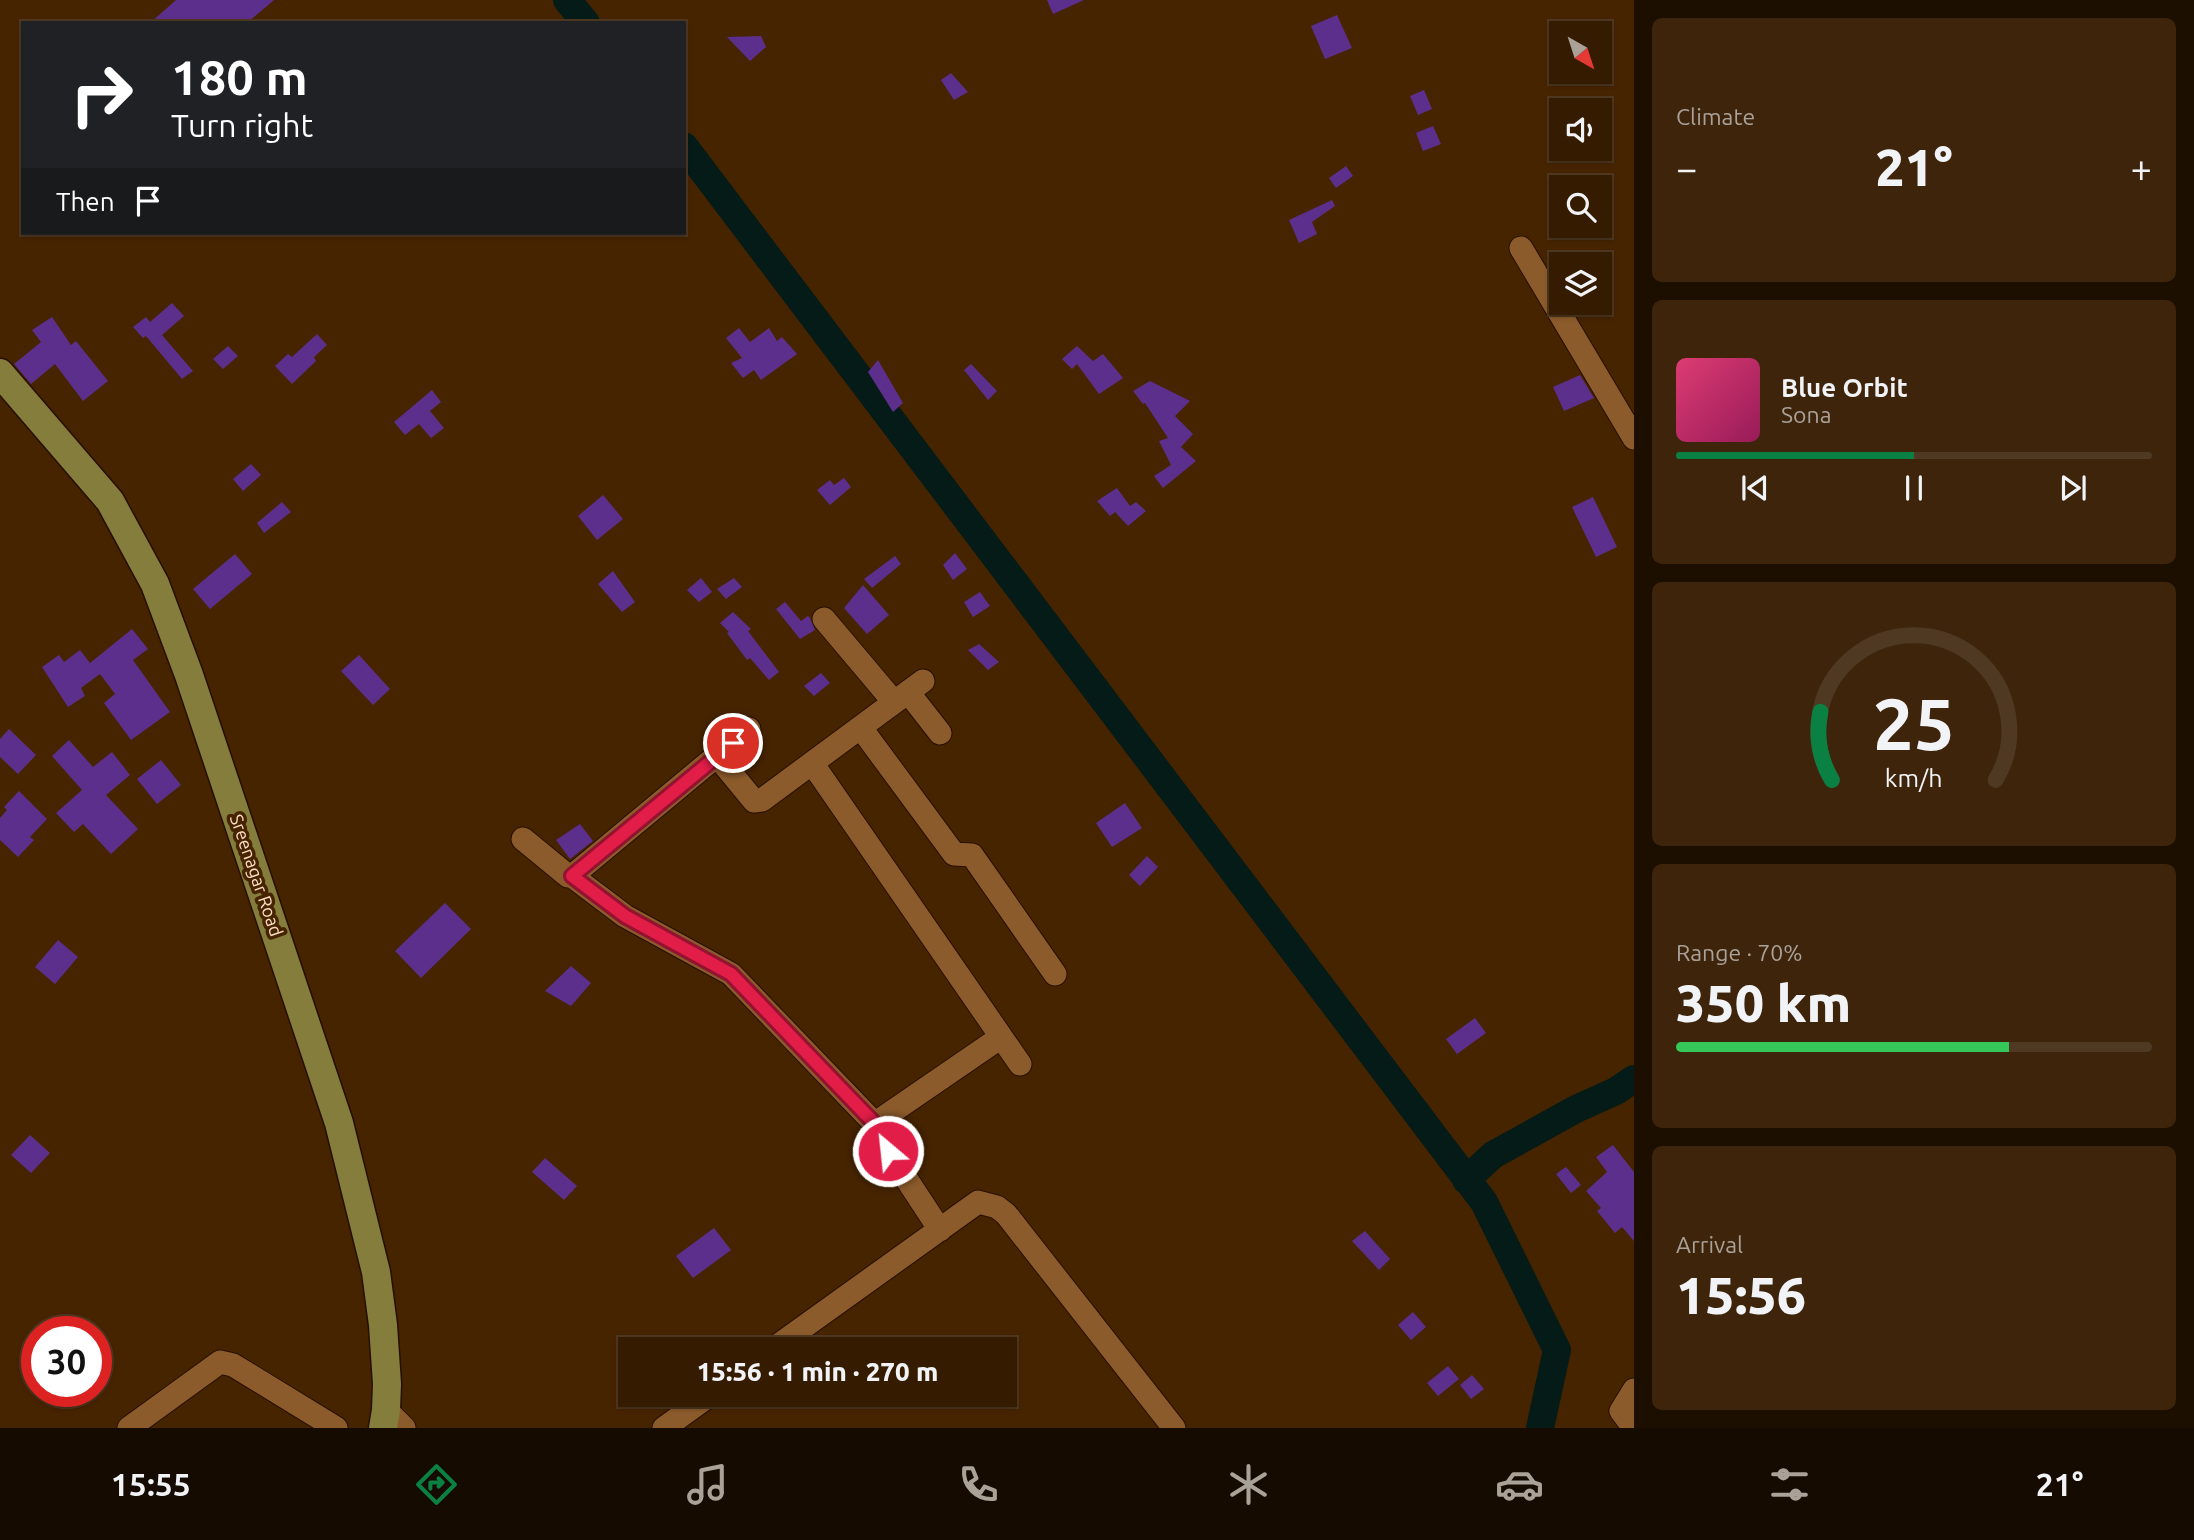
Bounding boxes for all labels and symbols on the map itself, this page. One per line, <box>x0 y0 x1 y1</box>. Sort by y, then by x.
north arrow <box>1549 21 1612 84</box>
pin <box>703 713 763 773</box>
street label: Sreenagar Road <box>227 811 287 939</box>
position arrow <box>851 1114 925 1188</box>
speed limit sign: 30 <box>21 1316 112 1407</box>

